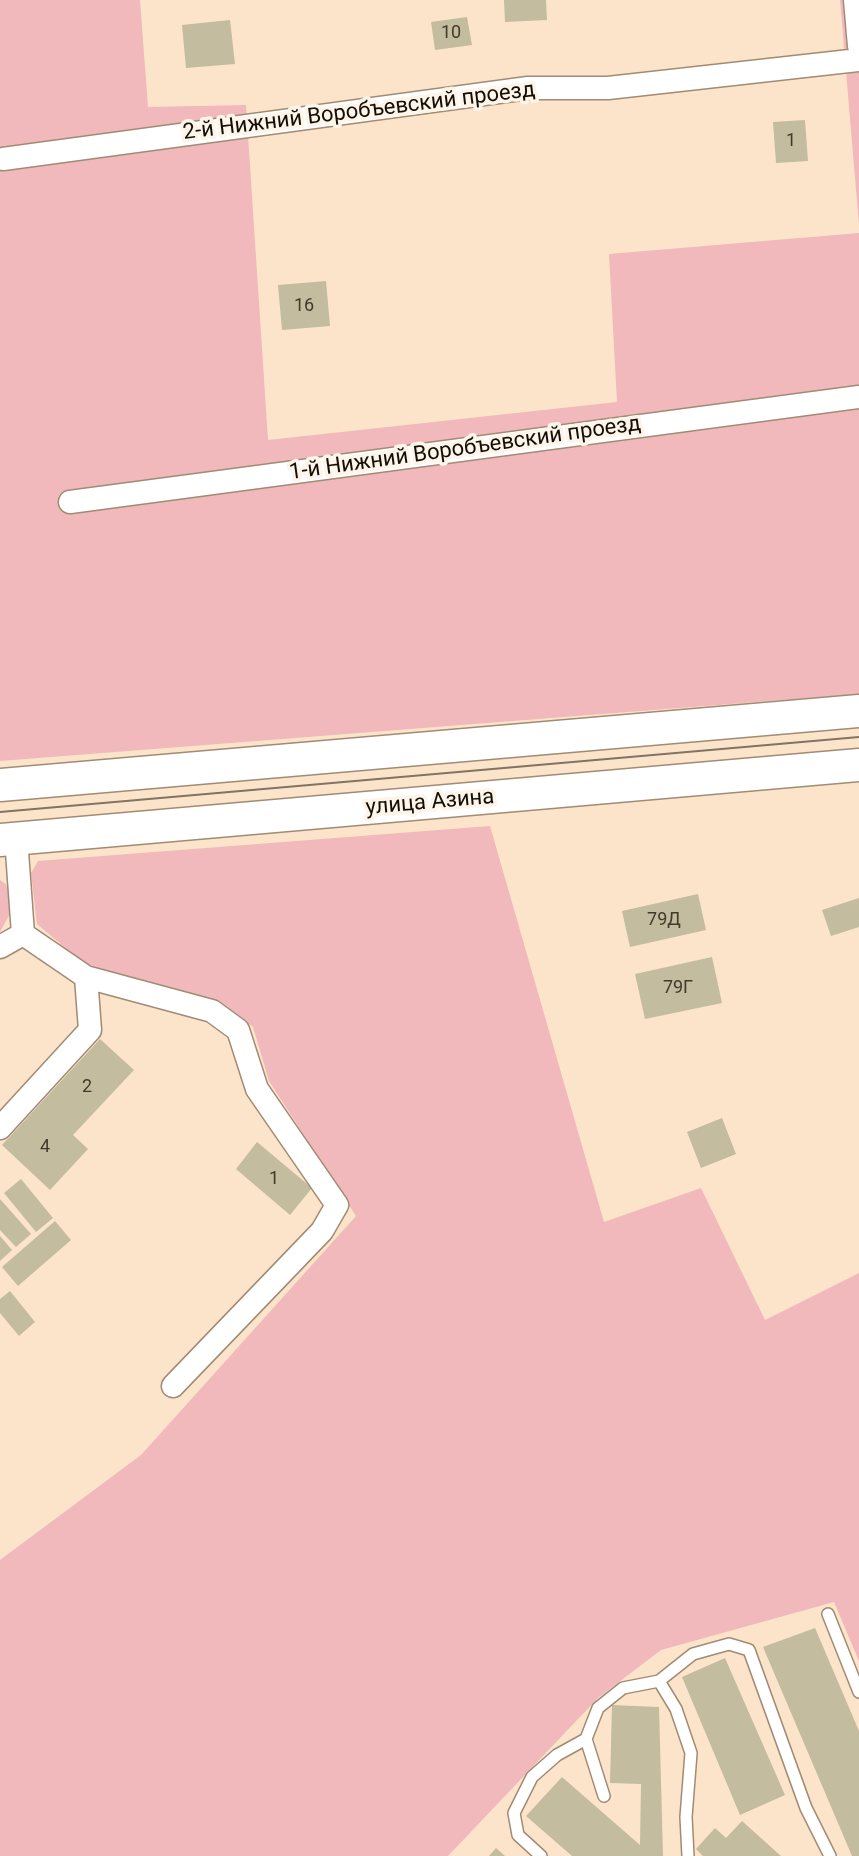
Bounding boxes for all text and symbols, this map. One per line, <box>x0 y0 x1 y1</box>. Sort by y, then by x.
house number: 10 <box>441 22 461 44</box>
street label: 2-й Нижний Воробъевский проезд <box>181 77 537 147</box>
house number: 1 <box>786 130 796 152</box>
house number: 16 <box>294 295 314 317</box>
street label: 1-й Нижний Воробъевский проезд <box>288 411 642 487</box>
street label: улица Азина <box>365 784 495 822</box>
house number: 79Д <box>647 909 681 931</box>
house number: 79Г <box>663 977 693 999</box>
house number: 2 <box>82 1076 92 1098</box>
house number: 4 <box>40 1136 50 1158</box>
house number: 1 <box>269 1168 279 1190</box>

